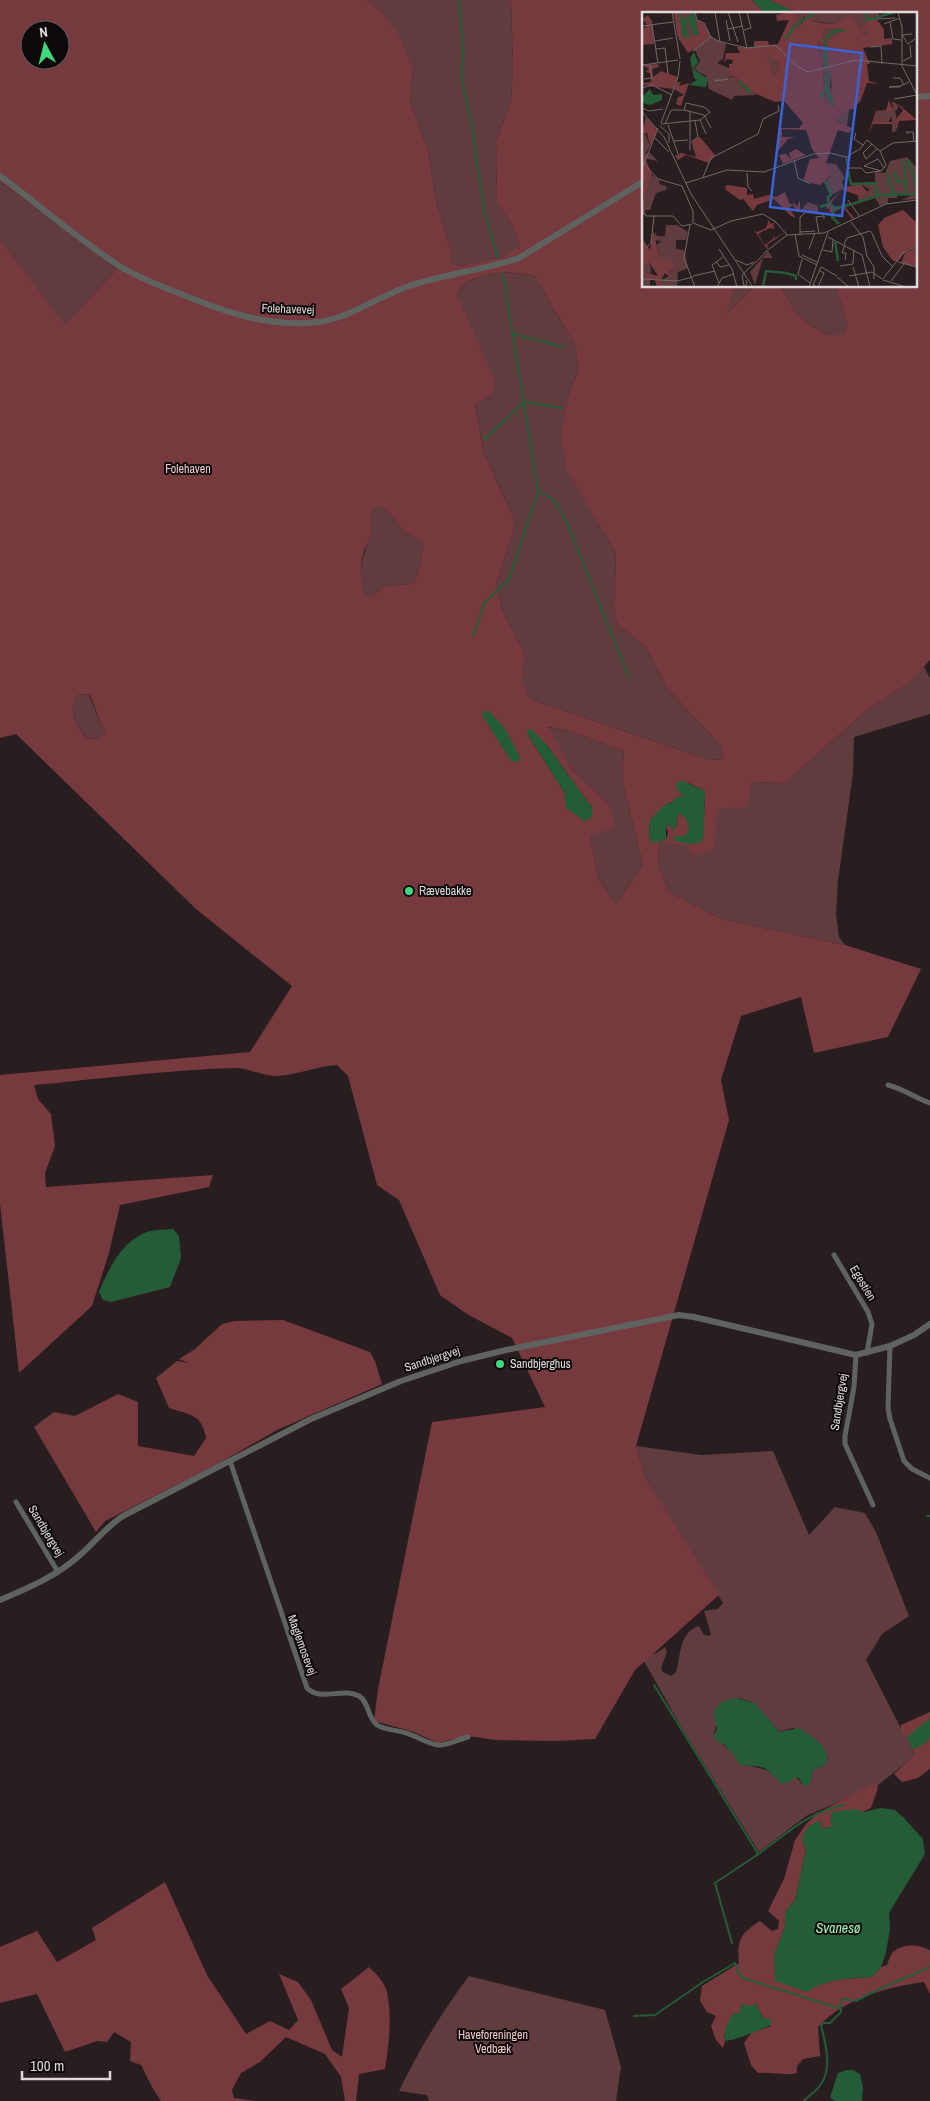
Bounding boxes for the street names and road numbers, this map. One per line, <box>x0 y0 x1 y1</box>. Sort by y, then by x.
street label: Folehavevej <box>261 300 315 318</box>
street label: Egestien <box>846 1262 880 1304</box>
street label: Sandbjergvej <box>402 1343 462 1375</box>
street label: Sandbjergvej <box>827 1372 851 1432</box>
street label: Sandbjergvej <box>24 1502 68 1560</box>
street label: Maglemosevej <box>284 1612 320 1678</box>

